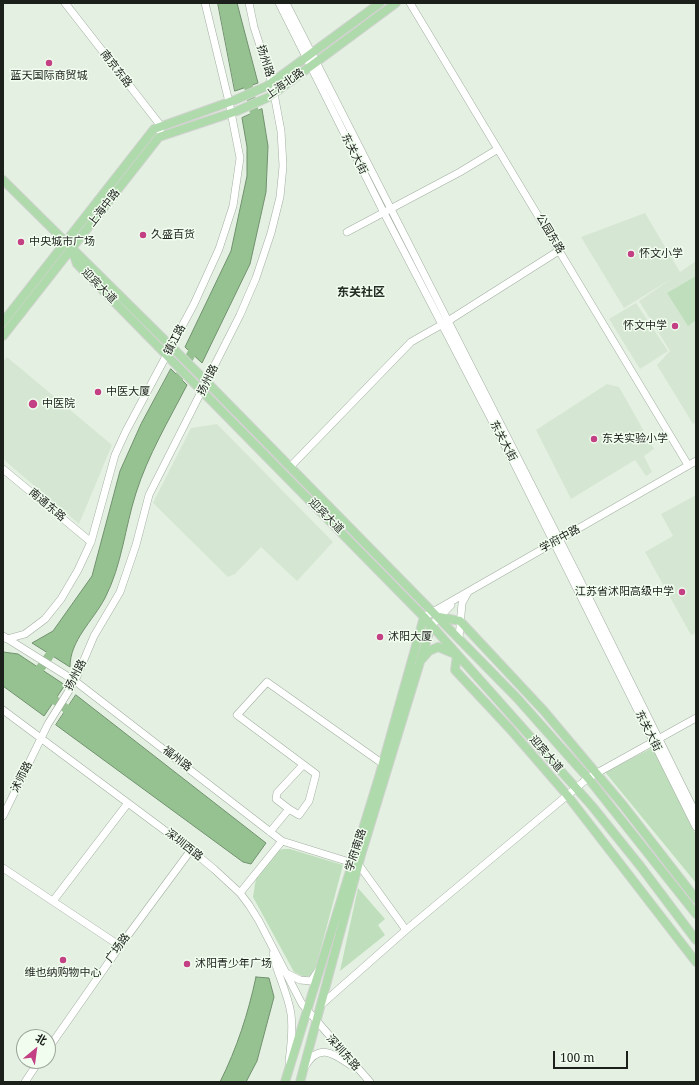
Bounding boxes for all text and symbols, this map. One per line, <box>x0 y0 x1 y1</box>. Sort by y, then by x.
street label: 扬州路 <box>254 43 276 79</box>
street label: 南京东路 <box>97 48 135 90</box>
marker: 蓝天国际商贸城 <box>44 58 54 68</box>
street label: 上海北路 <box>263 66 307 102</box>
place label: 蓝天国际商贸城 <box>11 69 87 83</box>
street label: 东关大街 <box>338 131 370 177</box>
street label: 上海中路 <box>85 187 123 229</box>
street label: 公园东路 <box>533 212 567 256</box>
place label: 久盛百货 <box>151 228 195 242</box>
marker: 久盛百货 <box>138 230 148 240</box>
place label: 中央城市广场 <box>29 235 95 249</box>
marker: 中央城市广场 <box>16 237 26 247</box>
place label: 怀文小学 <box>639 247 683 261</box>
marker: 怀文小学 <box>626 249 636 259</box>
street label: 迎宾大道 <box>79 266 119 306</box>
district label: 东关社区 <box>337 286 385 300</box>
place label: 怀文中学 <box>623 319 667 333</box>
marker: 怀文中学 <box>670 321 680 331</box>
street label: 镇江路 <box>161 322 189 358</box>
street label: 扬州路 <box>195 362 221 398</box>
place label: 中医大厦 <box>106 385 150 399</box>
marker: 中医大厦 <box>93 387 103 397</box>
place label: 中医院 <box>42 397 75 411</box>
marker: 中医院 <box>27 398 39 410</box>
street label: 东关大街 <box>487 418 519 464</box>
place label: 东关实验小学 <box>602 432 668 446</box>
marker: 东关实验小学 <box>589 434 599 444</box>
street label: 南通东路 <box>26 486 68 524</box>
street label: 迎宾大道 <box>306 496 346 536</box>
street label: 学府中路 <box>538 523 582 555</box>
place label: 江苏省沭阳高级中学 <box>575 585 674 599</box>
marker: 江苏省沭阳高级中学 <box>677 587 687 597</box>
place label: 沭阳大厦 <box>388 630 432 644</box>
marker: 沭阳大厦 <box>375 632 385 642</box>
street label: 扬州路 <box>63 657 89 693</box>
street label: 东关大街 <box>632 708 664 754</box>
street label: 迎宾大道 <box>527 733 565 775</box>
street label: 福州路 <box>160 744 194 774</box>
street label: 沭师路 <box>9 759 35 795</box>
street label: 深圳西路 <box>163 826 205 864</box>
street label: 学府南路 <box>343 827 369 873</box>
street label: 广场路 <box>103 931 133 965</box>
marker: 维也纳购物中心 <box>58 955 68 965</box>
place label: 沭阳青少年广场 <box>195 957 272 971</box>
marker: 沭阳青少年广场 <box>182 959 192 969</box>
place label: 维也纳购物中心 <box>25 966 101 980</box>
north arrow <box>16 1029 56 1069</box>
text: 北 <box>33 1030 50 1048</box>
street label: 深圳东路 <box>323 1032 363 1074</box>
scale bar <box>555 1043 630 1069</box>
text: 100 m <box>560 1049 595 1066</box>

